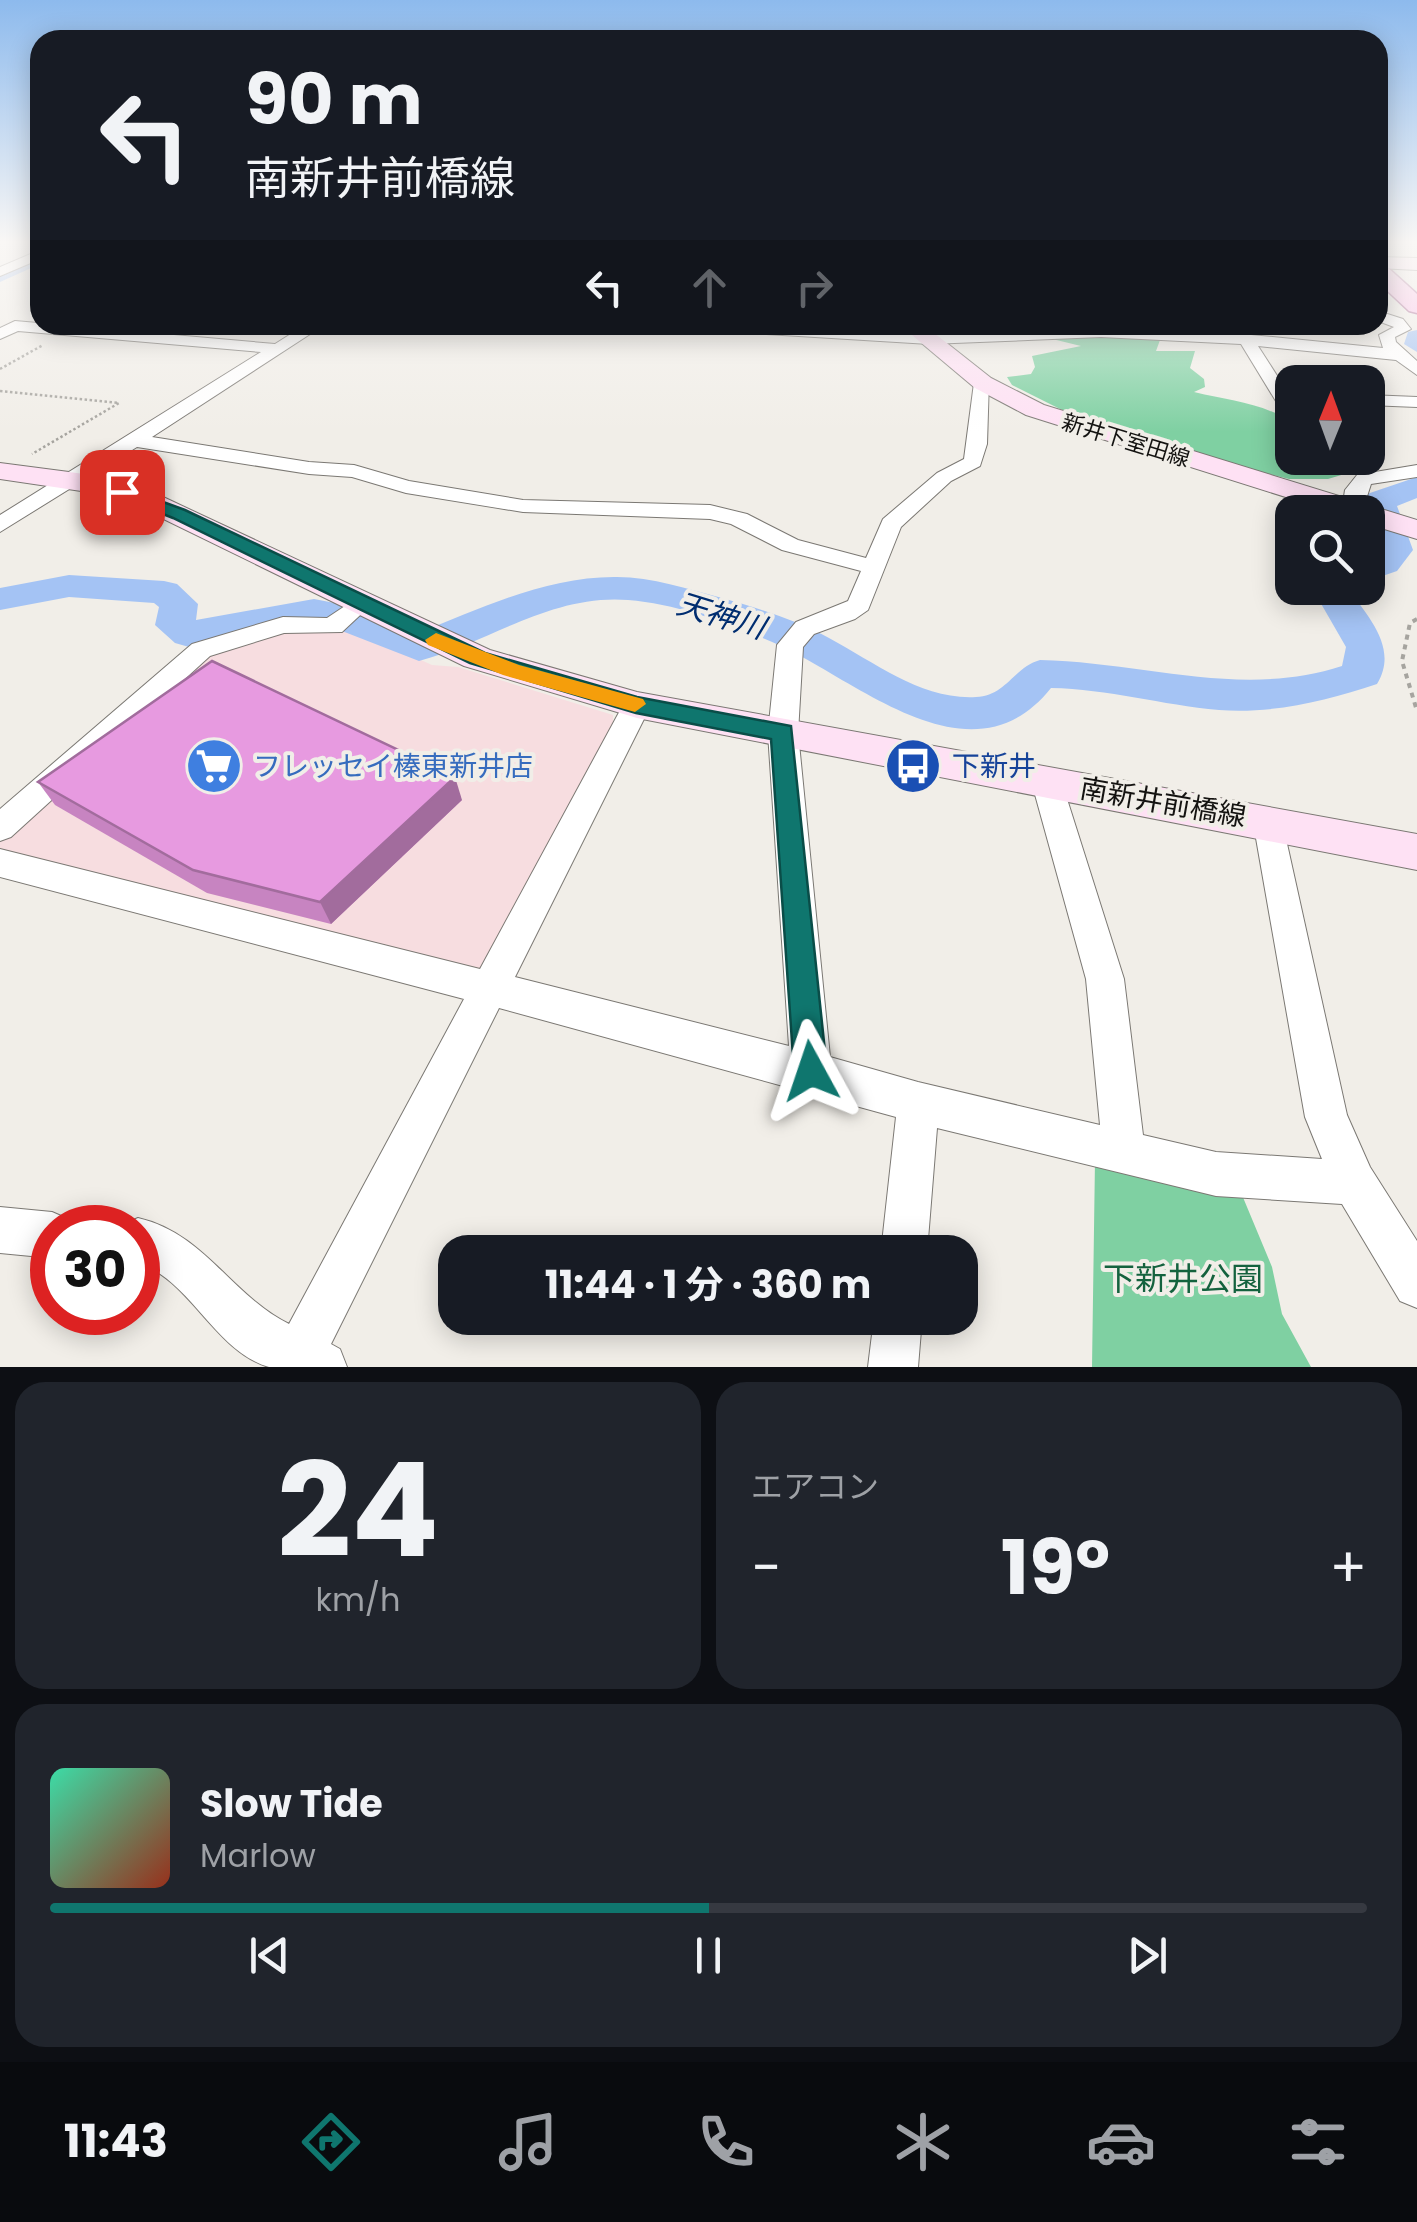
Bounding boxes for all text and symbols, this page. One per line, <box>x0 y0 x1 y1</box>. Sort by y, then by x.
text: 90 m <box>245 50 423 149</box>
icon: left <box>80 70 210 200</box>
text: 南新井前橋線 <box>245 147 515 210</box>
icon: left <box>577 260 632 315</box>
icon: ahead <box>682 260 737 315</box>
icon: right <box>787 260 842 315</box>
north arrow <box>1275 365 1385 475</box>
map controls <box>1275 365 1385 605</box>
street label: 新井下室田線 <box>1058 406 1194 475</box>
pin <box>80 450 165 535</box>
icon: arrive <box>95 465 150 520</box>
button: search <box>1275 495 1385 605</box>
water label: 天神川 <box>672 582 773 650</box>
supermarket icon: フレッセイ榛東新井店 <box>184 736 244 796</box>
bus stop icon: 下新井 <box>883 736 943 796</box>
place label: フレッセイ榛東新井店 <box>253 747 533 786</box>
place label: 下新井 <box>952 747 1036 786</box>
street label: 南新井前橋線 <box>1077 769 1249 836</box>
position arrow <box>759 1019 863 1123</box>
speed limit sign: 30 <box>30 1205 160 1335</box>
park label: 下新井公園 <box>1103 1256 1263 1301</box>
text: 11:44 · 1 分 · 360 m <box>545 1258 871 1311</box>
text: 24 <box>277 1419 439 1602</box>
text: エアコン <box>751 1464 879 1509</box>
text: 19° <box>1001 1515 1110 1620</box>
text: − <box>751 1529 781 1606</box>
text: + <box>1329 1529 1367 1606</box>
text: km/h <box>315 1577 401 1622</box>
text: Slow Tide <box>200 1777 383 1830</box>
text: Marlow <box>200 1833 316 1878</box>
icon: previous <box>242 1928 297 1983</box>
icon: pause <box>681 1928 736 1983</box>
icon: next <box>1120 1928 1175 1983</box>
icon: directions <box>296 2107 366 2177</box>
icon: music <box>493 2107 563 2177</box>
icon: phone <box>691 2107 761 2177</box>
icon: climate <box>888 2107 958 2177</box>
icon: car <box>1086 2107 1156 2177</box>
icon: filters <box>1283 2107 1353 2177</box>
text: 11:43 <box>64 2110 168 2173</box>

